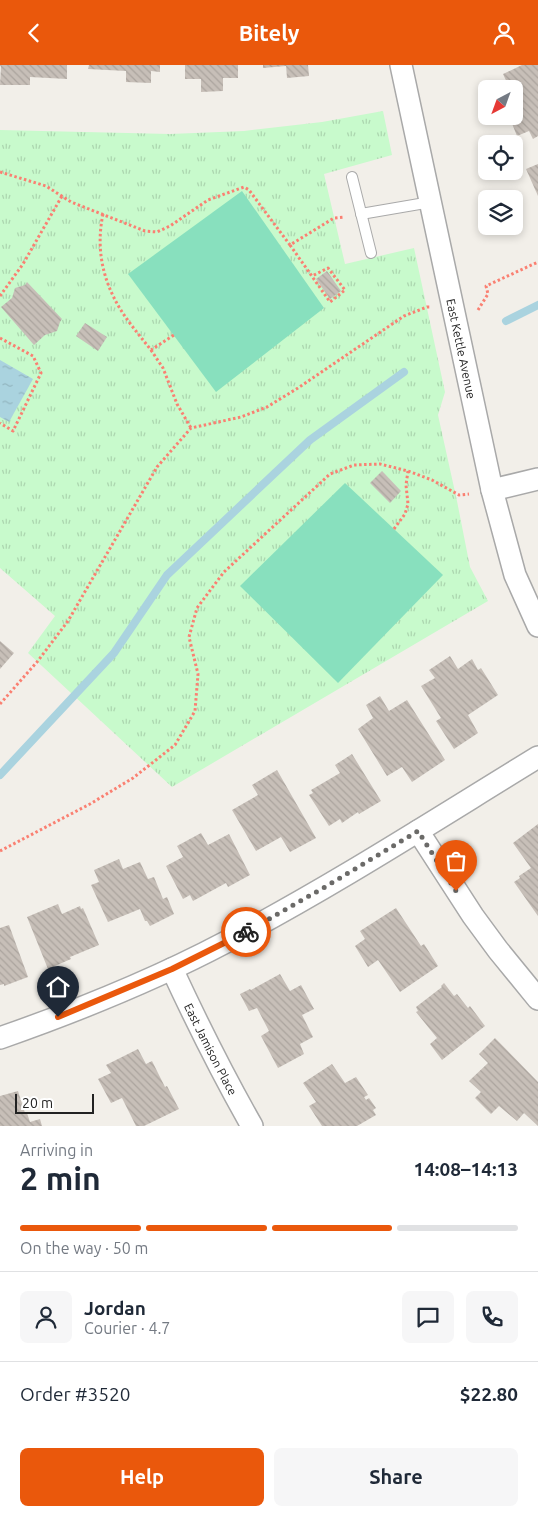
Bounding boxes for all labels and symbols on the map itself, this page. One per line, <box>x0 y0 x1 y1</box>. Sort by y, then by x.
north arrow <box>478 80 522 125</box>
street label: East Kettle Avenue <box>445 297 479 400</box>
pin <box>435 840 477 891</box>
courier <box>221 907 271 957</box>
pin <box>37 966 79 1017</box>
street label: East Jamison Place <box>183 1001 240 1097</box>
scale bar <box>15 1091 94 1114</box>

